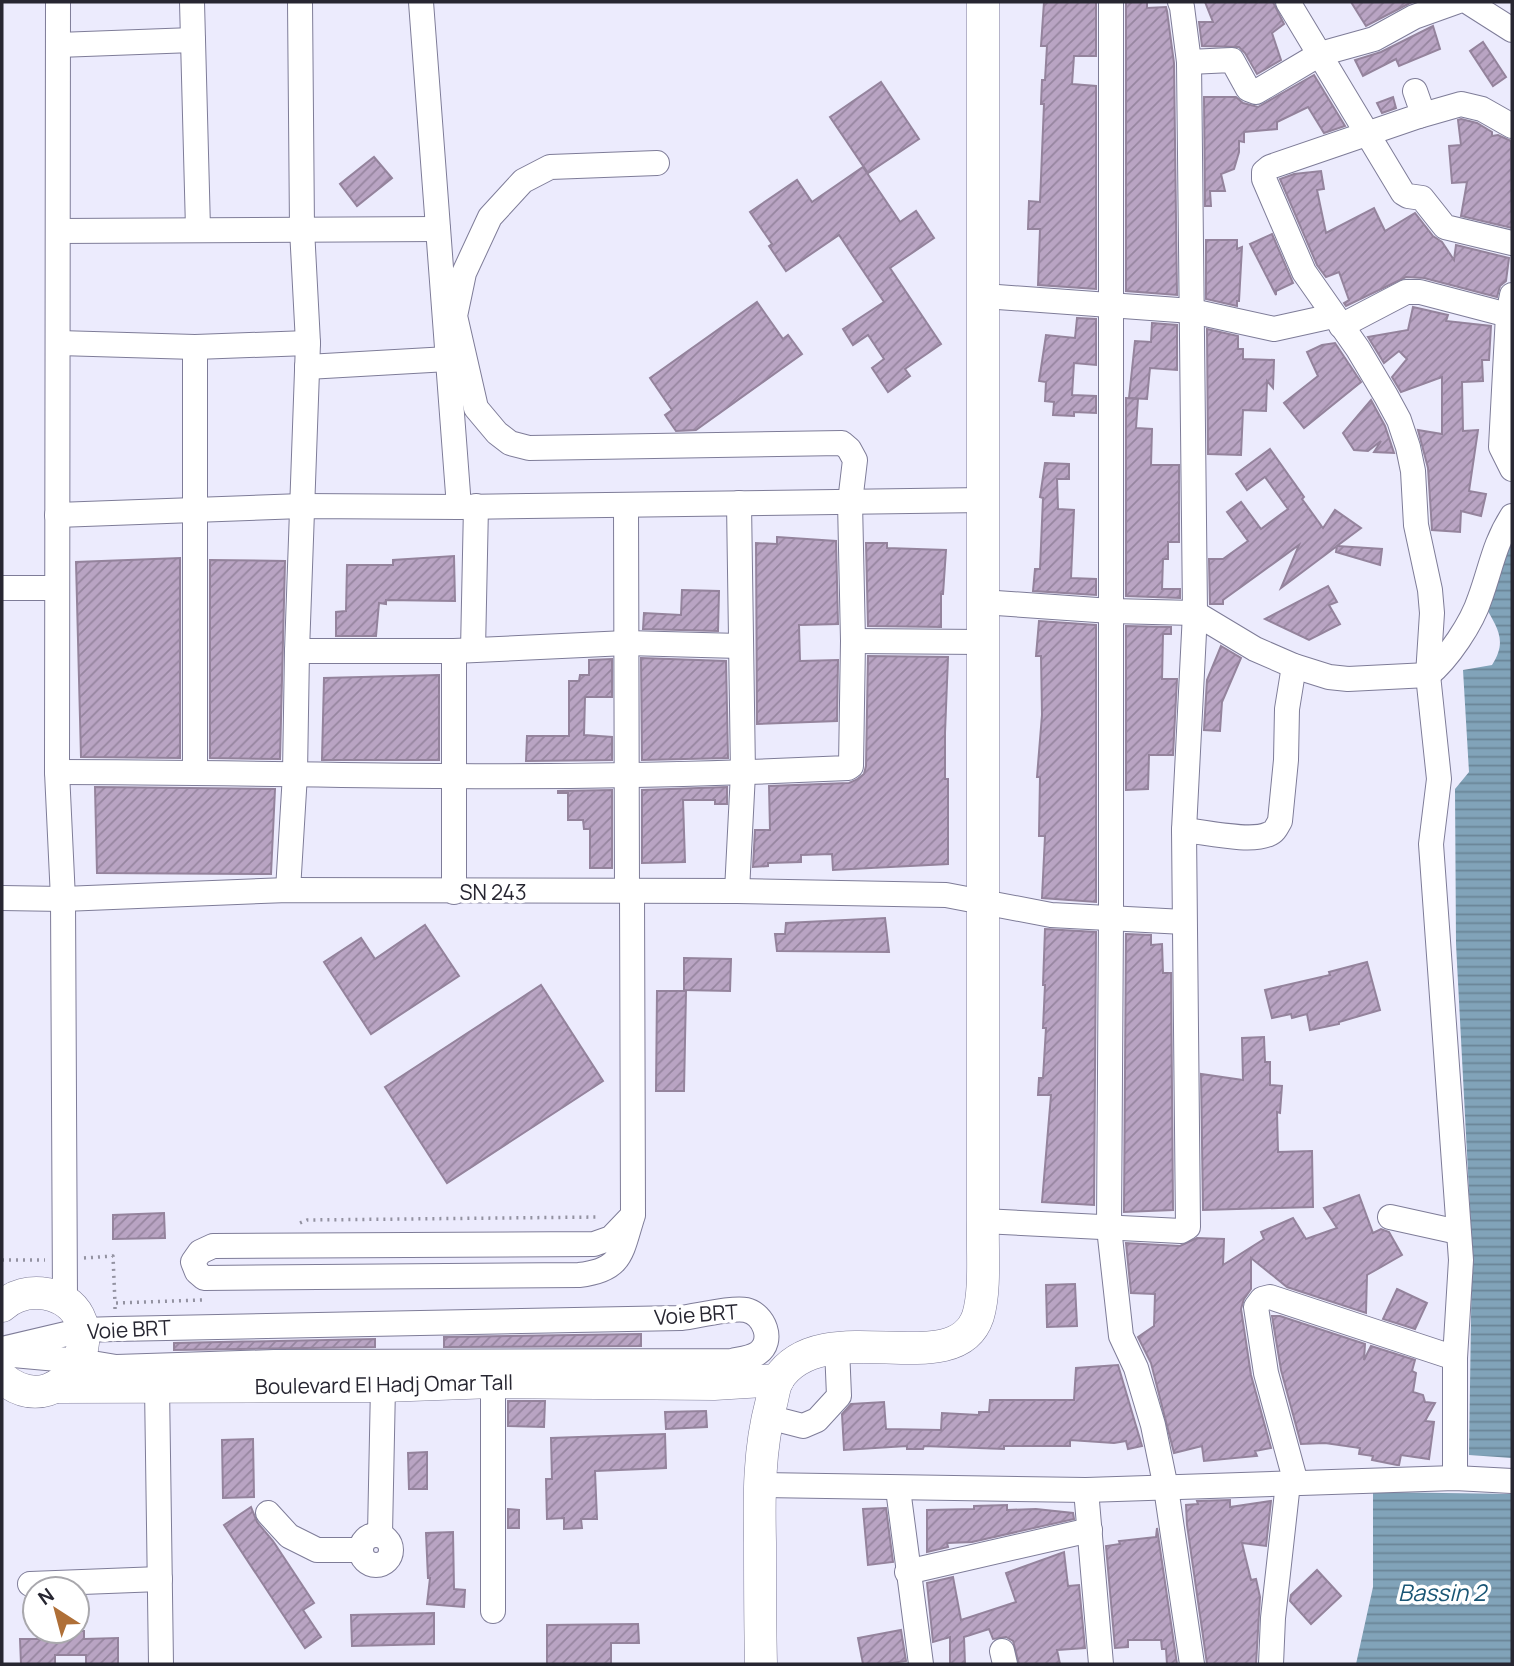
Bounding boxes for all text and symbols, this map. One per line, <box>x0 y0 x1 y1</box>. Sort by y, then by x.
street label: SN 243 <box>459 878 527 906</box>
street label: Voie BRT <box>653 1297 739 1331</box>
street label: Voie BRT <box>86 1313 172 1345</box>
street label: Boulevard El Hadj Omar Tall <box>255 1368 513 1400</box>
north arrow <box>21 1575 91 1645</box>
water label: Bassin 2 <box>1398 1576 1489 1608</box>
text: N <box>33 1582 59 1611</box>

